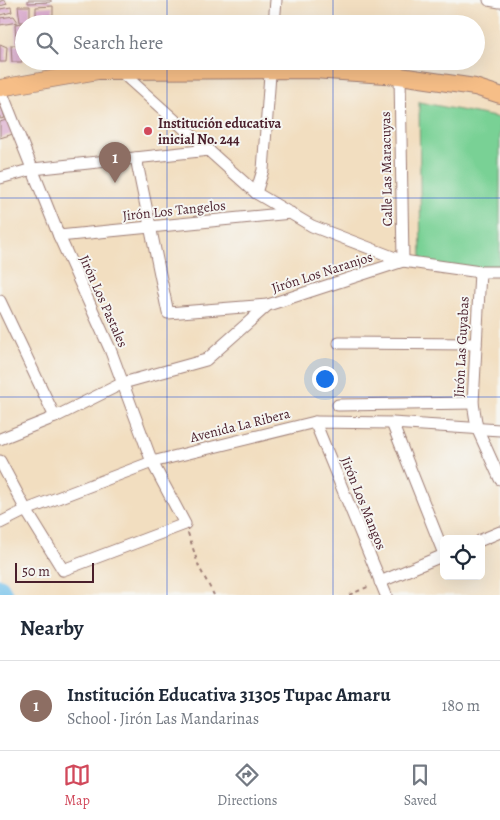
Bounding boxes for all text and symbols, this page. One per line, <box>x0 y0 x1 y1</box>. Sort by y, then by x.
search box <box>15 15 485 70</box>
icon: search <box>33 29 61 57</box>
text: Search here <box>73 30 163 56</box>
street label: Calle Las Maracuyas <box>376 111 397 227</box>
place label: Institución educativa inicial No. 244 <box>158 114 281 149</box>
marker: Institución educativa inicial No. 244 <box>142 125 154 137</box>
pin: 1 <box>99 142 131 183</box>
street label: Jirón Los Tangelos <box>121 196 227 225</box>
street label: Jirón Los Naranjos <box>269 247 375 298</box>
street label: Jirón Los Pastales <box>75 252 132 350</box>
street label: Jirón Las Guyabas <box>449 296 474 398</box>
your location <box>312 366 338 392</box>
street label: Avenida La Ribera <box>187 404 293 447</box>
street label: Jirón Los Mangos <box>336 454 391 553</box>
map controls <box>440 535 485 580</box>
button: locate <box>440 535 485 580</box>
scale bar <box>15 560 94 583</box>
text: 50 m <box>22 562 50 581</box>
text: Nearby <box>20 614 83 642</box>
text: Institución Educativa 31305 Tupac Amaru <box>67 682 391 708</box>
text: 1 <box>33 695 39 717</box>
text: 180 m <box>442 695 480 717</box>
text: School · Jirón Las Mandarinas <box>67 708 259 730</box>
tab: Map <box>63 761 91 810</box>
tab: Directions <box>217 761 277 810</box>
tab: Saved <box>404 761 437 810</box>

